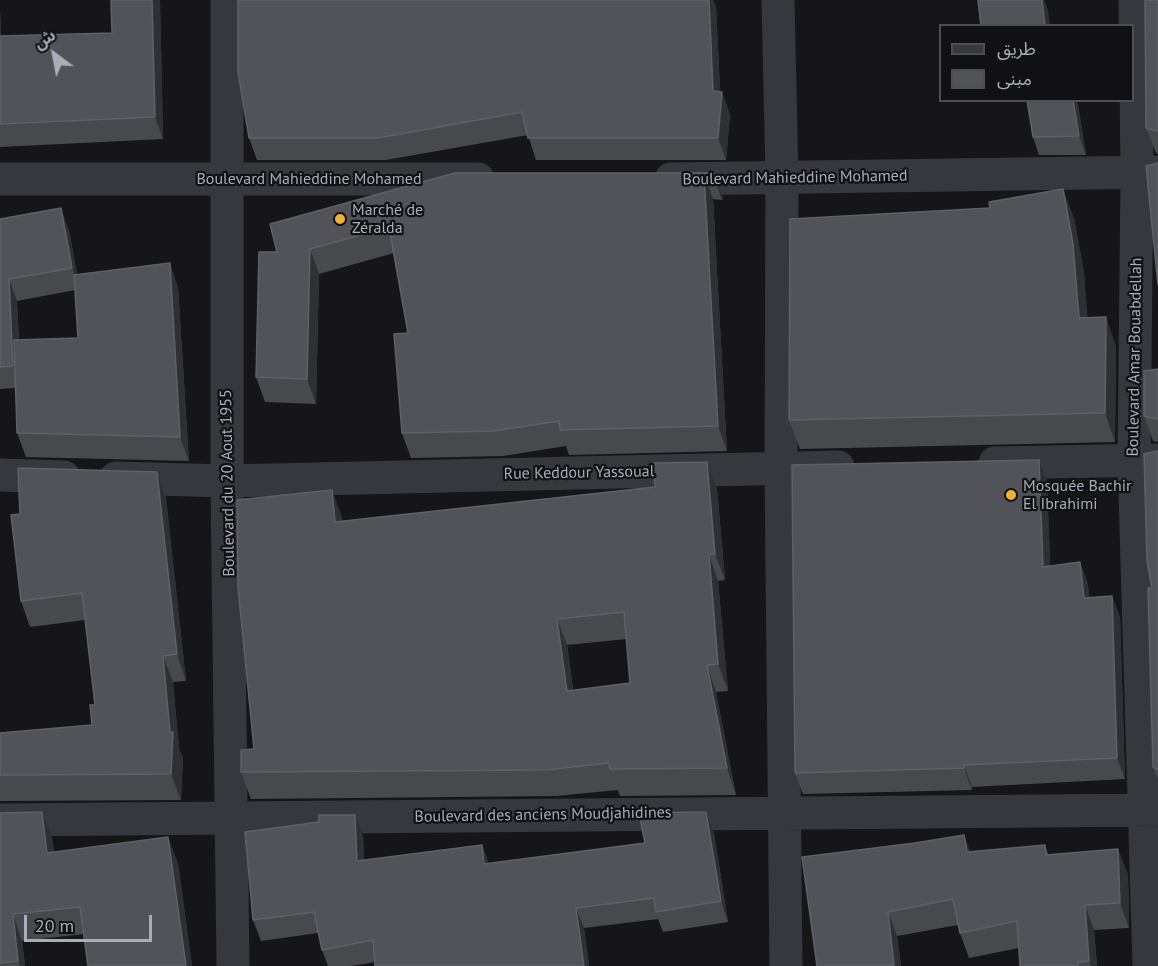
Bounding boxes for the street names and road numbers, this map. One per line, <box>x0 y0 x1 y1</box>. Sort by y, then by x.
street label: Boulevard Mahieddine Mohamed <box>682 166 908 190</box>
street label: Boulevard Mahieddine Mohamed <box>196 169 422 189</box>
street label: Boulevard Amar Bouabdellah <box>1124 257 1146 457</box>
street label: Boulevard du 20 Aout 1955 <box>217 389 239 577</box>
street label: Rue Keddour Yassoual <box>504 462 654 484</box>
street label: Boulevard des anciens Moudjahidines <box>414 803 672 827</box>

